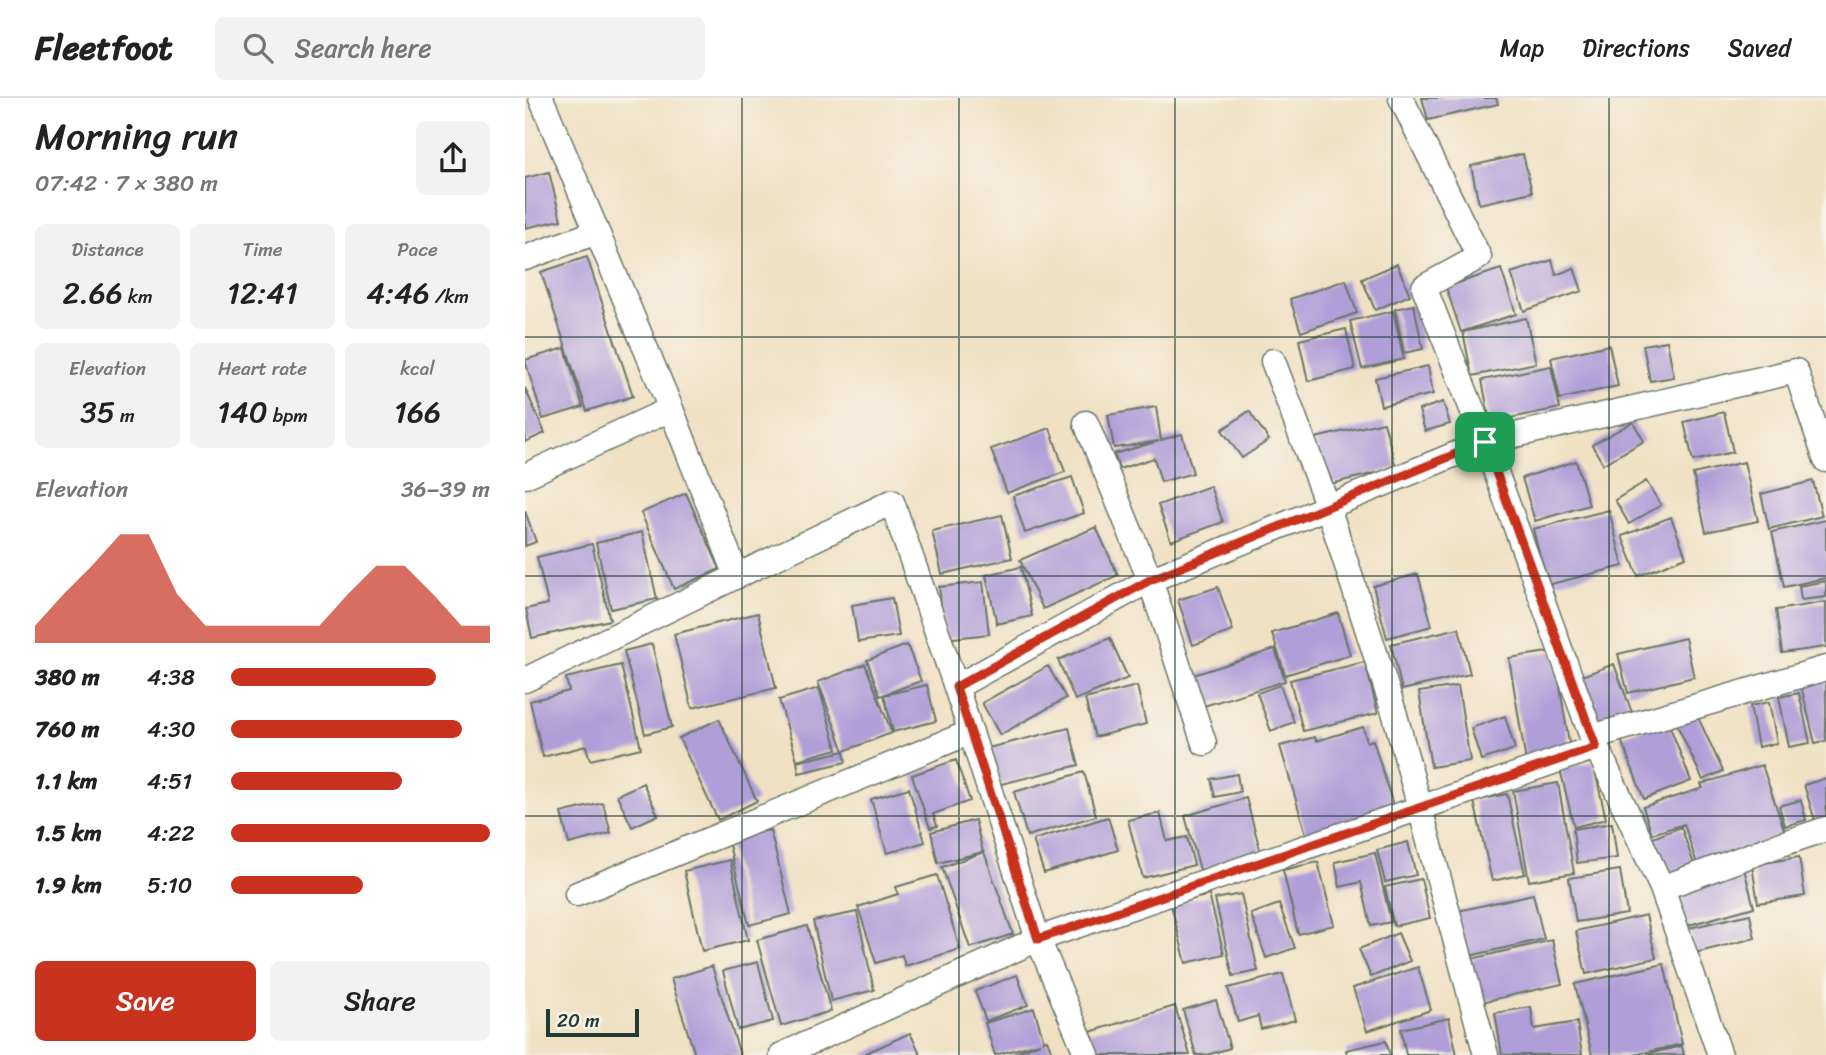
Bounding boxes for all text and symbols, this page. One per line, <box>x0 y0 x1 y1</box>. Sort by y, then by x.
search box <box>215 17 705 80</box>
text: Fleetfoot <box>35 19 173 77</box>
text: Search here <box>295 25 432 71</box>
text: Map <box>1500 27 1544 69</box>
text: Directions <box>1582 27 1690 69</box>
text: Saved <box>1728 27 1791 69</box>
icon: search <box>239 29 277 67</box>
text: Morning run <box>35 103 238 170</box>
button: share <box>416 121 490 195</box>
text: 07:42 · 7 × 380 m <box>35 163 218 204</box>
text: Distance <box>71 233 144 266</box>
text: Time <box>242 233 283 266</box>
text: Pace <box>397 233 438 266</box>
text: 2.66 <box>62 266 123 320</box>
text: 12:41 <box>227 266 298 320</box>
text: 4:46 <box>366 266 430 320</box>
text: km <box>123 280 153 313</box>
text: /km <box>430 280 469 313</box>
text: Elevation <box>69 352 146 385</box>
text: Heart rate <box>218 352 307 385</box>
text: kcal <box>400 352 435 385</box>
text: 35 <box>80 385 115 439</box>
text: 140 <box>217 385 268 439</box>
text: 166 <box>394 385 441 439</box>
text: m <box>115 399 135 432</box>
text: bpm <box>268 399 308 432</box>
pin <box>1455 412 1515 472</box>
icon: arrive <box>1466 423 1504 461</box>
text: Elevation <box>35 469 128 510</box>
text: 36–39 m <box>401 469 490 510</box>
text: 380 m <box>35 657 100 698</box>
text: 4:38 <box>147 657 195 698</box>
text: 760 m <box>35 709 99 750</box>
text: 4:30 <box>147 709 195 750</box>
text: 1.1 km <box>35 761 98 802</box>
text: 4:51 <box>147 761 192 802</box>
text: 1.5 km <box>35 813 102 854</box>
text: 4:22 <box>147 813 195 854</box>
text: 1.9 km <box>35 865 102 906</box>
text: 5:10 <box>147 865 192 906</box>
button: Save <box>35 961 256 1041</box>
button: Share <box>270 961 490 1041</box>
text: 20 m <box>557 1004 600 1037</box>
scale bar <box>546 1006 639 1038</box>

